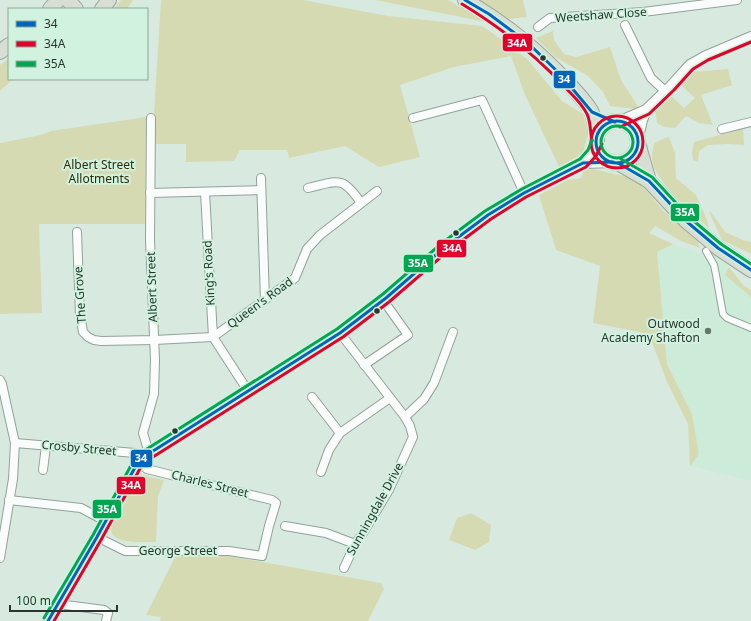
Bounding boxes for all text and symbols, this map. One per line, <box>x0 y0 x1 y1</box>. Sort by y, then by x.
street label: Weetshaw Close <box>555 3 648 26</box>
legend <box>8 8 148 80</box>
text: 34 <box>44 15 58 32</box>
line badge: 34A <box>502 33 533 52</box>
text: 34A <box>44 35 66 52</box>
text: 34A <box>507 35 527 50</box>
unlabelled marker <box>538 53 548 63</box>
text: 35A <box>44 55 66 72</box>
line badge: 34 <box>553 70 576 89</box>
text: 34 <box>558 71 571 86</box>
park label: Albert Street Allotments <box>64 156 135 187</box>
line badge: 35A <box>670 203 700 222</box>
text: 35A <box>675 204 695 219</box>
unlabelled marker <box>451 228 461 238</box>
line badge: 34A <box>436 239 467 258</box>
street label: King's Road <box>198 240 219 306</box>
text: 34A <box>442 240 462 255</box>
street label: Albert Street <box>142 251 161 323</box>
line badge: 35A <box>403 254 434 273</box>
text: 35A <box>408 255 428 270</box>
street label: The Grove <box>69 266 90 324</box>
street label: Queen's Road <box>223 273 296 332</box>
unlabelled marker <box>372 306 382 316</box>
place label: Outwood Academy Shafton <box>601 315 700 346</box>
marker: Outwood Academy Shafton <box>703 326 713 336</box>
unlabelled marker <box>170 426 180 436</box>
street label: Crosby Street <box>41 436 118 459</box>
line badge: 34 <box>130 449 153 468</box>
text: 34 <box>135 450 148 465</box>
street label: Sunningdale Drive <box>342 459 407 558</box>
street label: Charles Street <box>170 466 251 501</box>
line badge: 34A <box>116 476 146 495</box>
text: 34A <box>121 477 141 492</box>
line badge: 35A <box>92 499 122 519</box>
text: 35A <box>97 501 117 516</box>
street label: George Street <box>139 542 218 559</box>
scale bar <box>10 587 117 613</box>
text: 100 m <box>16 592 51 609</box>

